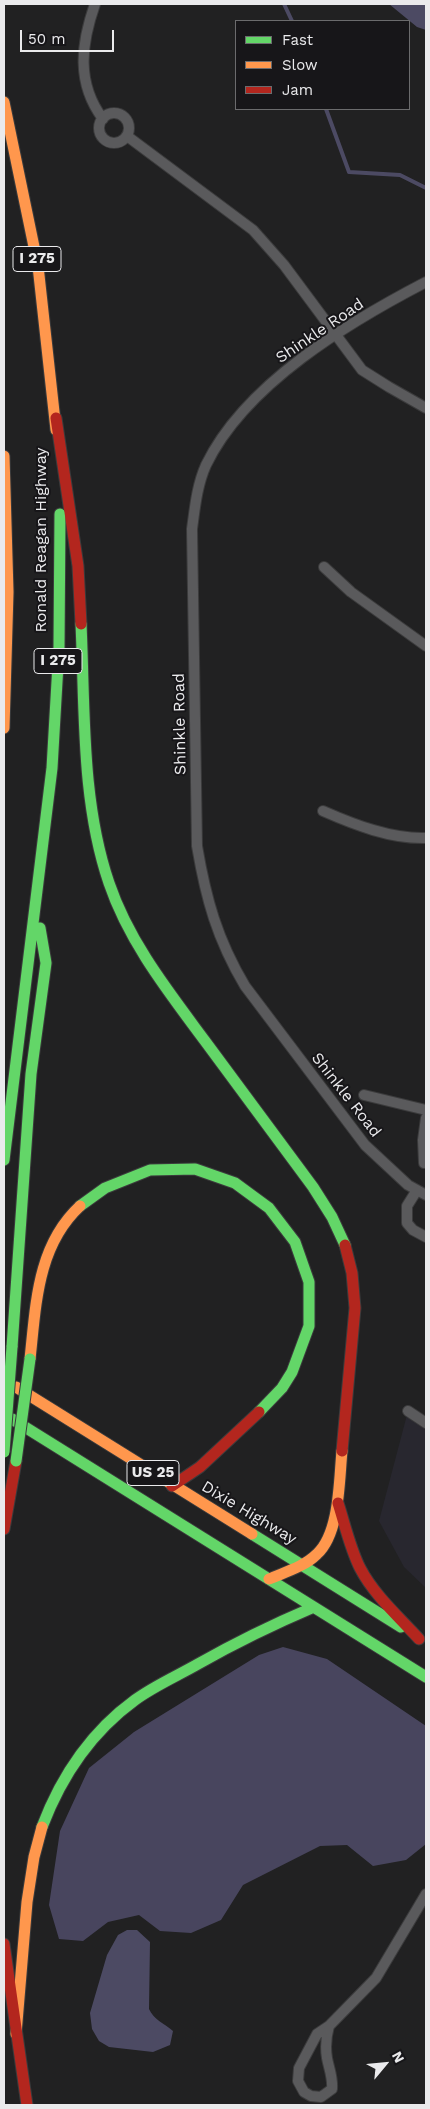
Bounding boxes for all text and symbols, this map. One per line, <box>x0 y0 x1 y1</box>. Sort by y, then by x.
scale bar <box>22 20 116 52</box>
legend <box>235 20 410 110</box>
text: 50 m <box>28 30 65 48</box>
text: Fast <box>282 31 313 49</box>
text: Slow <box>282 56 318 74</box>
text: Jam <box>282 81 313 99</box>
road number: I 275 <box>13 246 61 272</box>
street label: Shinkle Road <box>272 295 368 367</box>
street label: Ronald Reagan Highway <box>31 447 51 633</box>
road number: I 275 <box>34 648 82 674</box>
street label: Shinkle Road <box>170 673 190 775</box>
street label: Shinkle Road <box>307 1049 385 1141</box>
road number: US 25 <box>127 1460 179 1486</box>
street label: Dixie Highway <box>198 1477 300 1549</box>
north arrow <box>360 2039 410 2089</box>
text: N <box>389 2049 408 2065</box>

